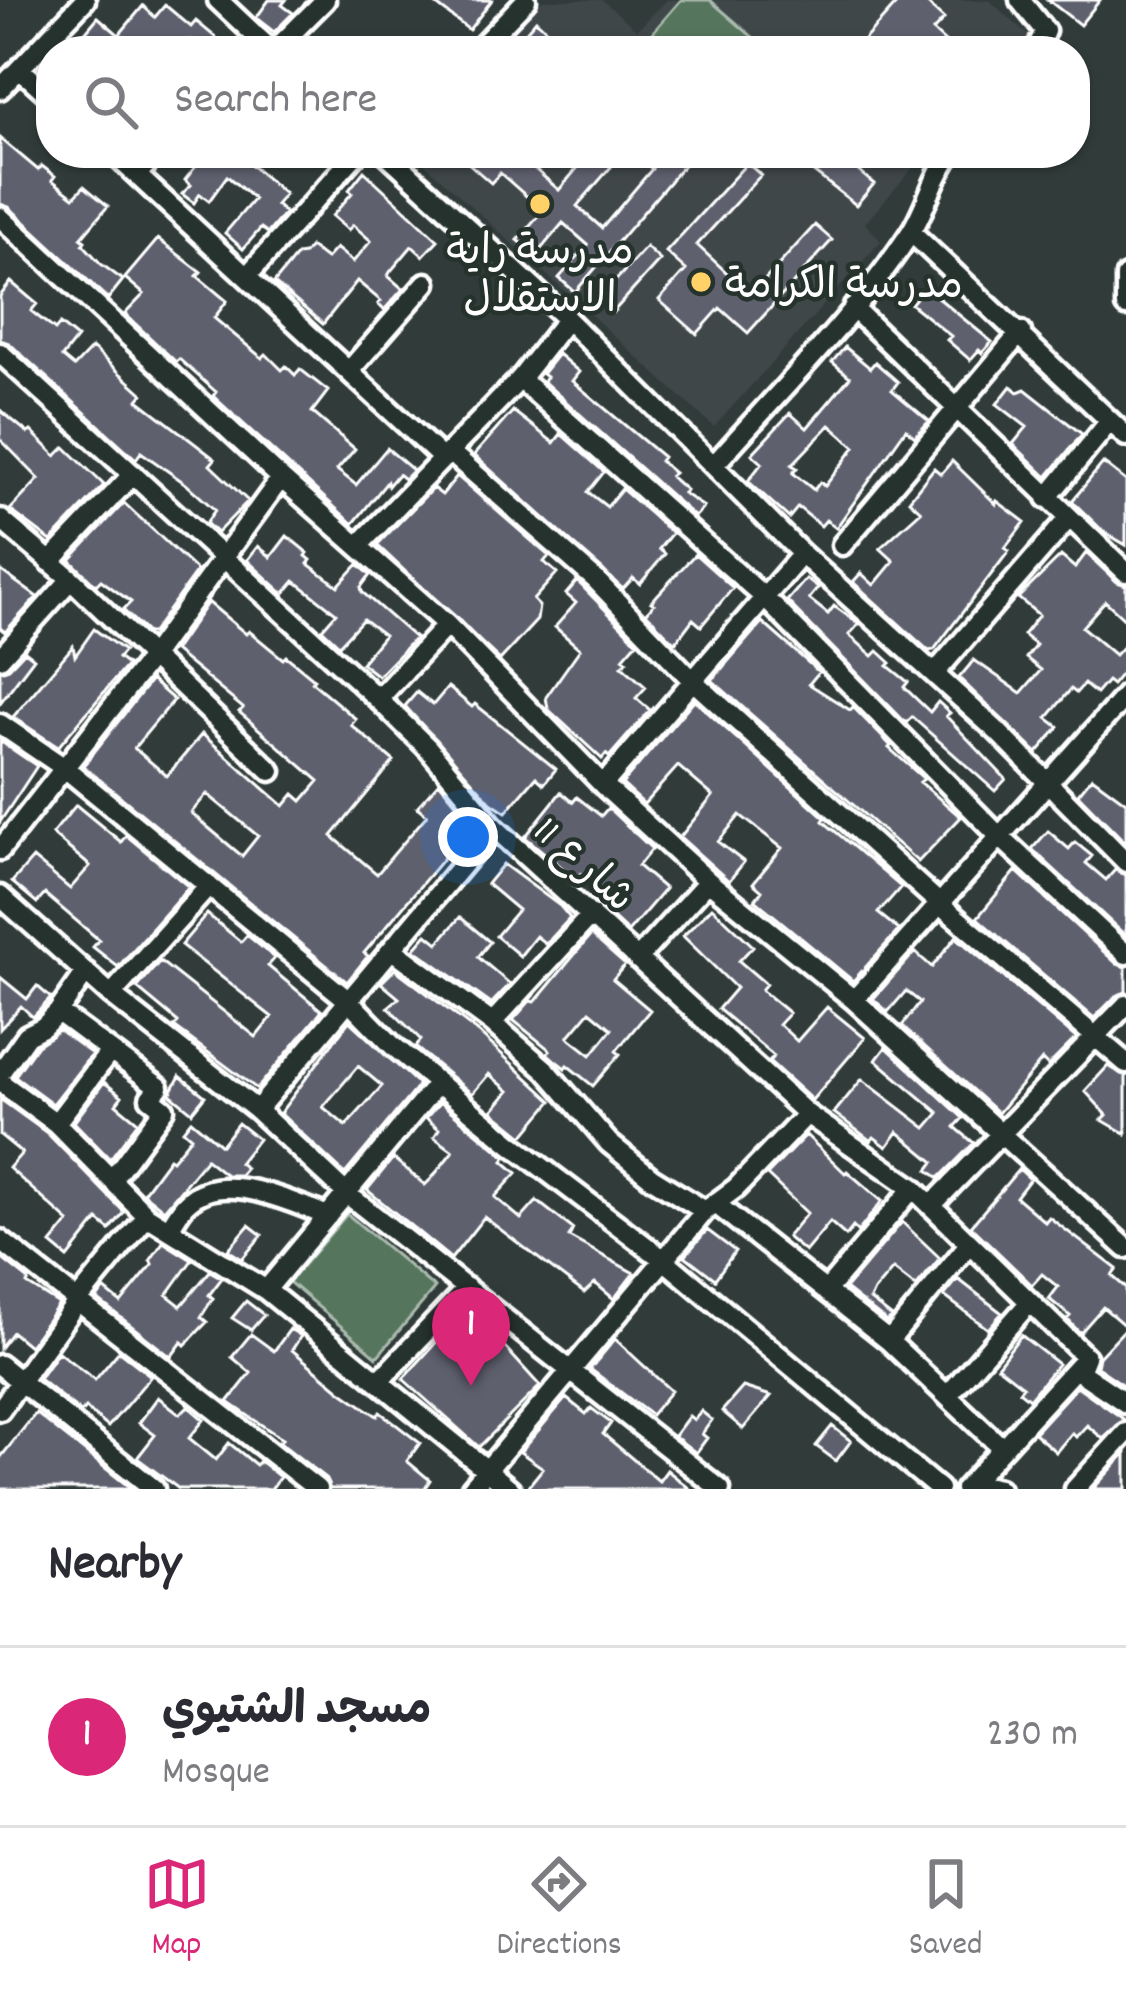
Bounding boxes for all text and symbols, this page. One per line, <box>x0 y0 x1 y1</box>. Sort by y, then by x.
search box <box>36 36 1090 168</box>
icon: search <box>78 69 144 135</box>
text: Search here <box>174 70 377 134</box>
marker: مدرسة راية الاستقلال <box>527 191 553 217</box>
place label: مدرسة راية الاستقلال <box>446 225 634 333</box>
place label: مدرسة الكرامة <box>725 259 963 319</box>
marker: مدرسة الكرامة <box>688 269 714 295</box>
street label: شارع 11 <box>517 805 646 929</box>
your location <box>438 807 498 867</box>
pin: 1 <box>432 1287 510 1386</box>
text: Nearby <box>48 1531 181 1603</box>
text: مسجد الشتيوي <box>162 1681 431 1745</box>
text: 1 <box>83 1709 91 1764</box>
text: 230 m <box>987 1709 1078 1764</box>
text: Mosque <box>162 1747 270 1802</box>
tab: Map <box>144 1851 210 1970</box>
tab: Directions <box>497 1851 622 1970</box>
tab: Saved <box>909 1851 982 1970</box>

